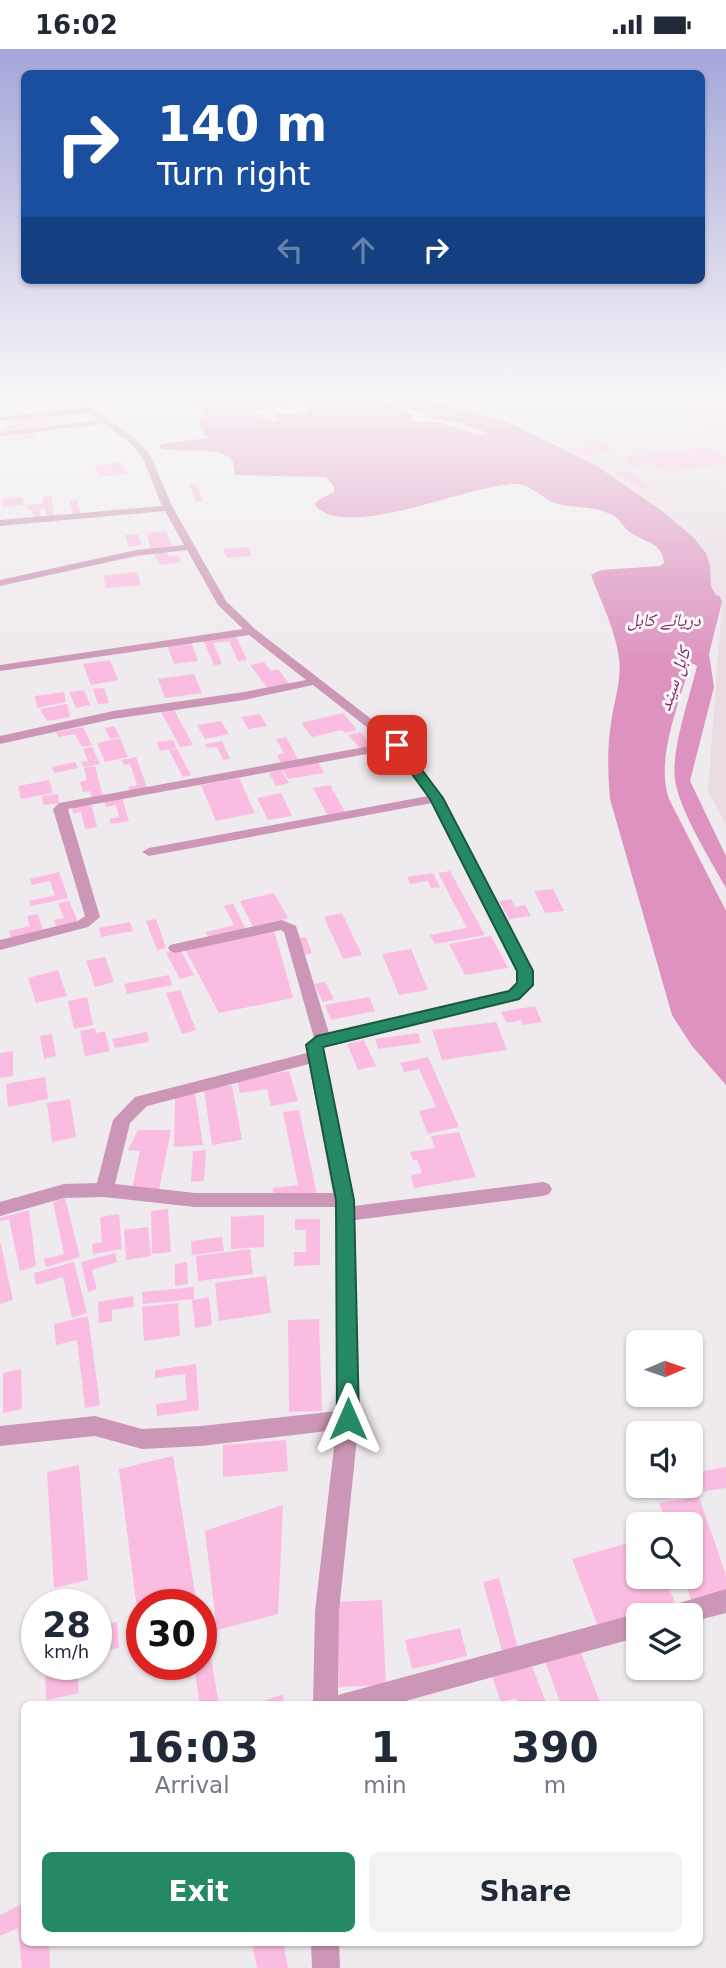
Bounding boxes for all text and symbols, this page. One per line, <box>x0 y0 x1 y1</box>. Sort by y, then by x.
text: 16:02 <box>35 10 118 40</box>
text: 140 m <box>157 96 327 153</box>
icon: right <box>42 98 133 189</box>
text: Turn right <box>157 155 310 193</box>
icon: left <box>271 231 309 269</box>
icon: ahead <box>344 231 382 269</box>
icon: right <box>417 231 455 269</box>
water label: دریائے کابل <box>627 609 701 631</box>
water label: کابل سيند <box>653 641 697 714</box>
pin <box>367 715 427 775</box>
icon: arrive <box>378 726 416 764</box>
north arrow <box>626 1330 704 1407</box>
map controls <box>626 1330 703 1680</box>
position arrow <box>311 1382 385 1456</box>
button: sound <box>626 1421 703 1498</box>
button: search <box>626 1512 703 1589</box>
speed limit sign: 30 <box>126 1589 217 1680</box>
button: layers <box>626 1603 703 1680</box>
text: 28 <box>42 1605 91 1645</box>
text: km/h <box>44 1641 89 1662</box>
text: 16:03 <box>125 1723 259 1772</box>
text: 1 <box>370 1723 400 1772</box>
text: 390 <box>511 1723 599 1772</box>
text: Arrival <box>155 1772 230 1798</box>
text: min <box>363 1772 407 1798</box>
text: m <box>544 1772 566 1798</box>
button: Exit <box>42 1852 355 1932</box>
button: Share <box>369 1852 682 1932</box>

